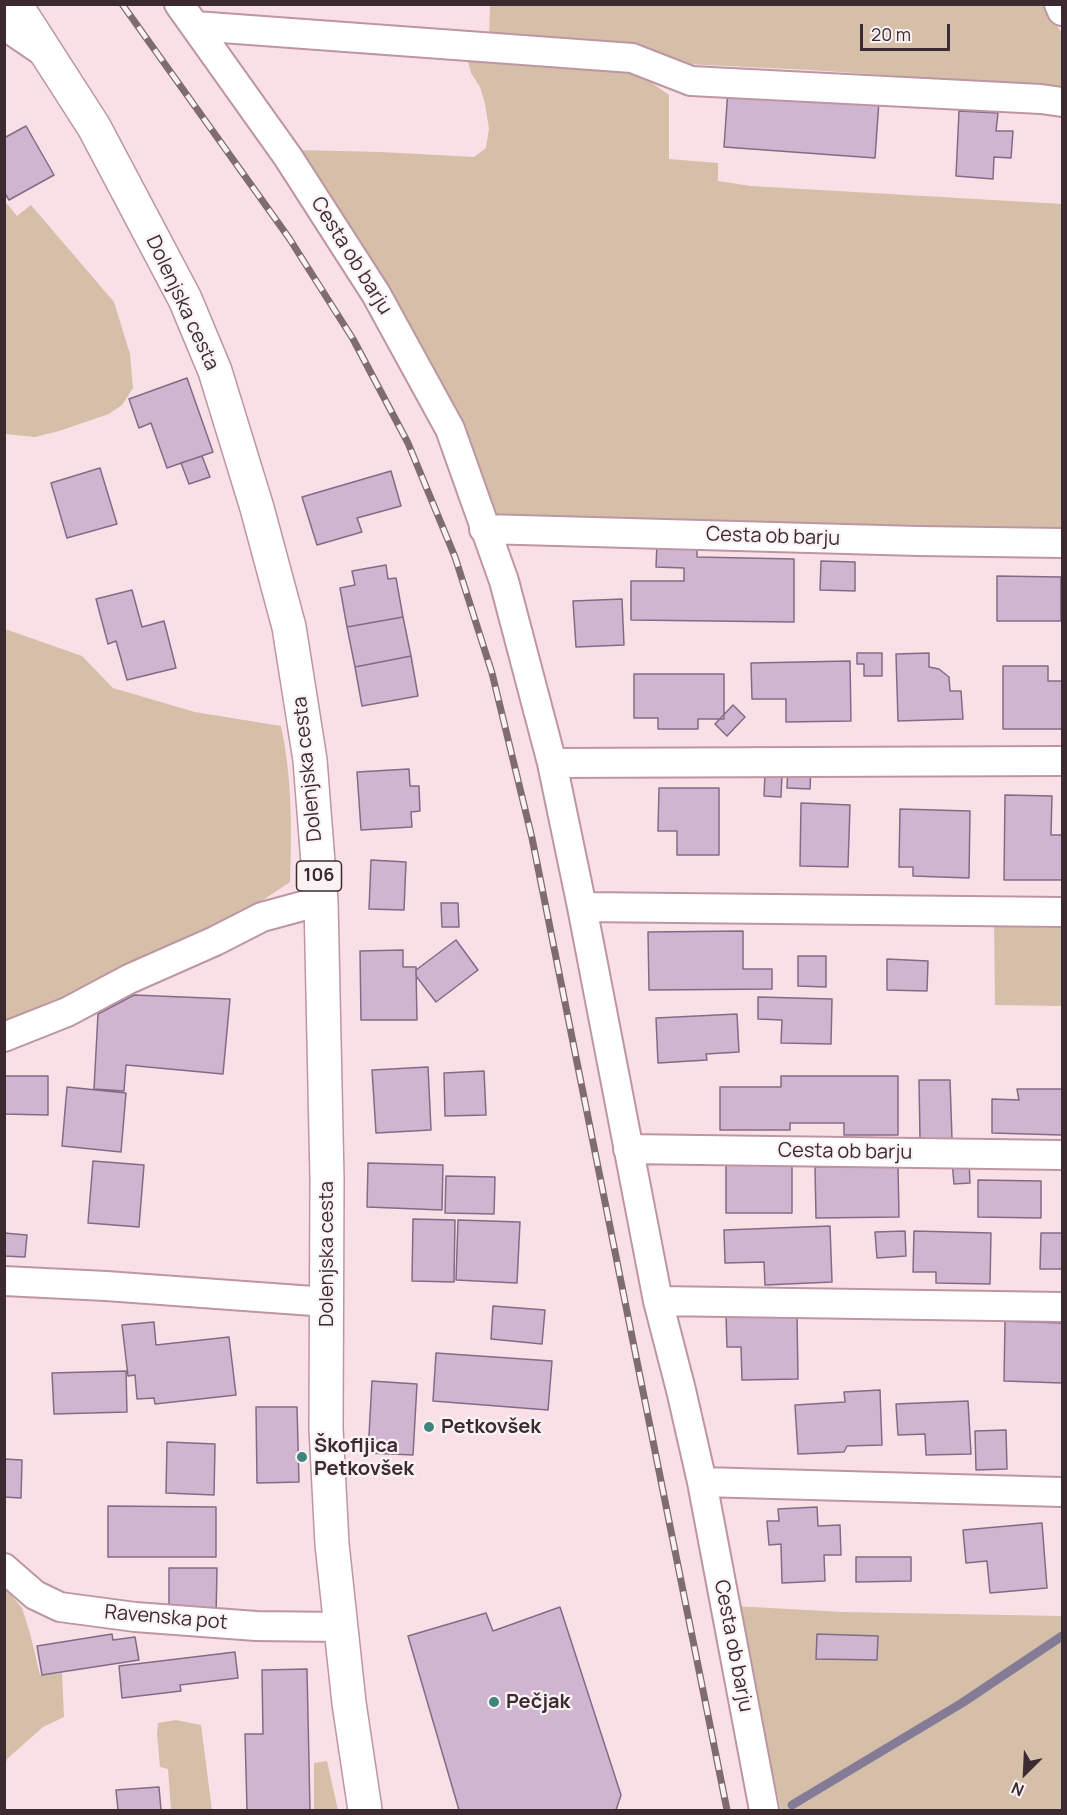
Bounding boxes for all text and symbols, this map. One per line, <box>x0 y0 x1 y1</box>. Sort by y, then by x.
scale bar <box>863 12 953 50</box>
text: 20 m <box>871 22 911 46</box>
street label: Cesta ob barju <box>305 193 397 319</box>
street label: Dolenjska cesta <box>140 232 224 374</box>
street label: Cesta ob barju <box>705 523 841 551</box>
street label: Dolenjska cesta <box>288 695 328 843</box>
road number: 106 <box>296 861 342 891</box>
street label: Cesta ob barju <box>778 1139 912 1165</box>
street label: Dolenjska cesta <box>315 1181 339 1327</box>
place label: Petkovšek <box>441 1415 541 1439</box>
marker: Petkovšek <box>422 1420 436 1434</box>
place label: Škofljica Petkovšek <box>314 1434 414 1481</box>
marker: Škofljica Petkovšek <box>295 1450 309 1464</box>
street label: Cesta ob barju <box>708 1578 758 1714</box>
street label: Ravenska pot <box>103 1601 229 1635</box>
place label: Pečjak <box>506 1690 570 1714</box>
marker: Pečjak <box>487 1695 501 1709</box>
north arrow <box>995 1743 1055 1803</box>
text: N <box>1008 1777 1027 1802</box>

